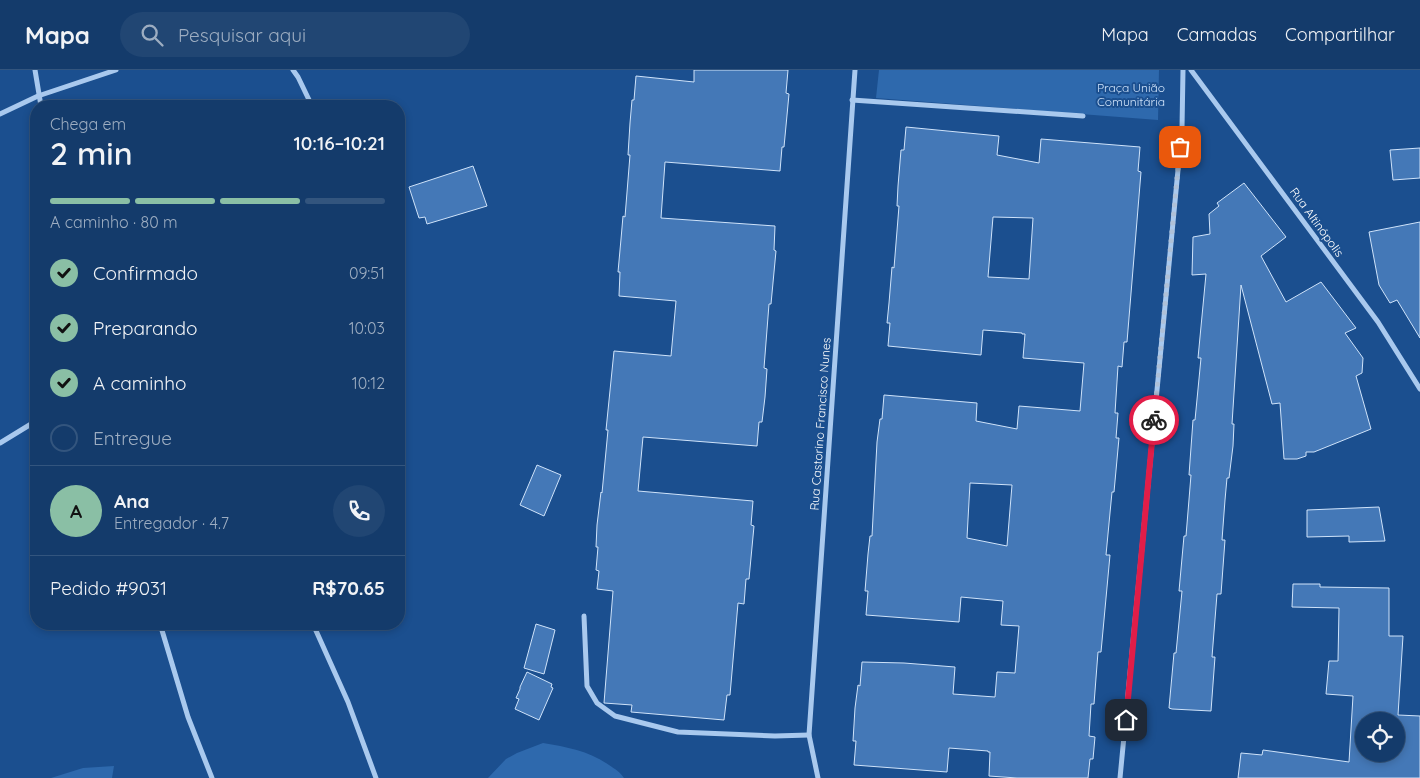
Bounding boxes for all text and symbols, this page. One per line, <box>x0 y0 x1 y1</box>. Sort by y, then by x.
search box <box>120 12 470 57</box>
text: Mapa <box>25 20 90 50</box>
icon: search <box>138 21 166 49</box>
text: Pesquisar aqui <box>178 23 306 47</box>
text: Mapa <box>1101 23 1149 46</box>
text: Camadas <box>1177 23 1257 46</box>
text: Compartilhar <box>1285 23 1395 46</box>
park label: Praça União Comunitária <box>1097 80 1165 109</box>
text: Chega em <box>50 114 126 134</box>
pin <box>1159 126 1201 168</box>
text: 10:16–10:21 <box>293 131 385 155</box>
text: 2 min <box>50 133 133 173</box>
icon: bag <box>1166 133 1194 161</box>
street label: Rua Altinópolis <box>1287 184 1347 260</box>
text: A caminho · 80 m <box>50 212 178 232</box>
icon: check <box>50 259 78 287</box>
text: Confirmado <box>93 261 198 285</box>
text: 09:51 <box>349 263 385 283</box>
icon: check <box>50 314 78 342</box>
text: Preparando <box>93 316 198 340</box>
text: 10:03 <box>349 318 385 338</box>
street label: Rua Castorino Francisco Nunes <box>806 337 834 511</box>
icon: check <box>50 369 78 397</box>
text: A caminho <box>93 371 186 395</box>
text: 10:12 <box>352 373 385 393</box>
courier <box>1129 395 1179 445</box>
icon: bike <box>1140 406 1168 434</box>
text: Entregue <box>93 426 172 450</box>
button: phone <box>333 485 385 537</box>
text: Ana <box>114 489 149 513</box>
text: A <box>70 499 82 523</box>
text: Entregador · 4.7 <box>114 513 229 533</box>
text: Pedido #9031 <box>50 576 167 600</box>
text: R$70.65 <box>312 576 385 600</box>
pin <box>1105 699 1147 741</box>
icon: home <box>1112 706 1140 734</box>
map controls <box>1355 712 1405 762</box>
button: locate <box>1355 712 1405 762</box>

